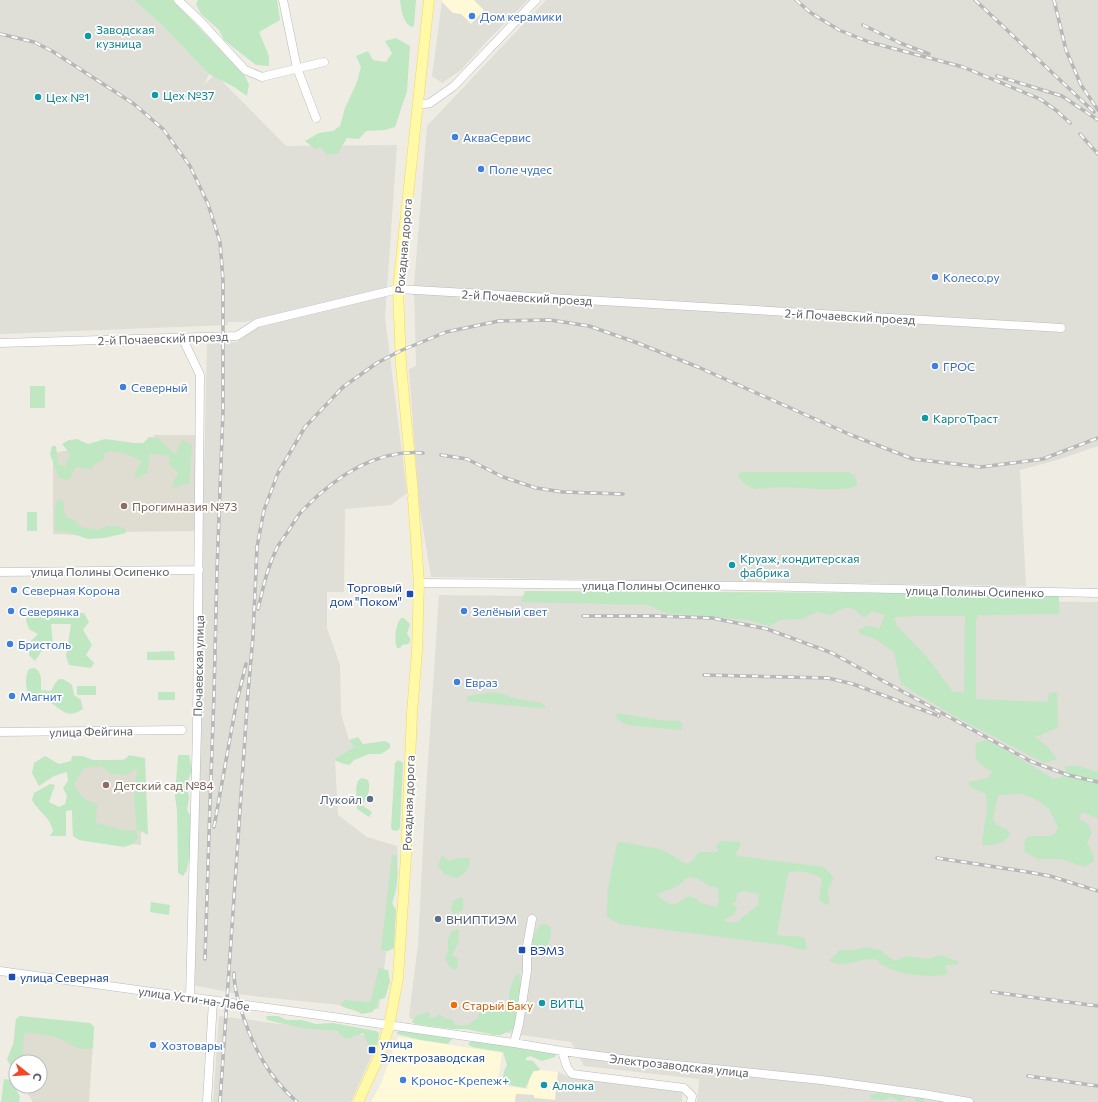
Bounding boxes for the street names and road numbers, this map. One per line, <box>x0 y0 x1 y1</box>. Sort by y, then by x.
street label: Рокадная дорога <box>392 198 414 294</box>
street label: 2-й Почаевский проезд <box>461 287 593 307</box>
street label: 2-й Почаевский проезд <box>784 306 916 326</box>
street label: 2-й Почаевский проезд <box>97 329 229 347</box>
street label: улица Полины Осипенко <box>31 564 169 578</box>
street label: улица Полины Осипенко <box>582 578 720 592</box>
street label: улица Полины Осипенко <box>906 583 1044 599</box>
street label: Почаевская улица <box>190 615 206 717</box>
street label: улица Фейгина <box>49 723 133 739</box>
street label: Рокадная дорога <box>399 755 417 851</box>
street label: улица Усти-на-Лабе <box>137 983 251 1013</box>
street label: Электрозаводская улица <box>609 1051 749 1079</box>

